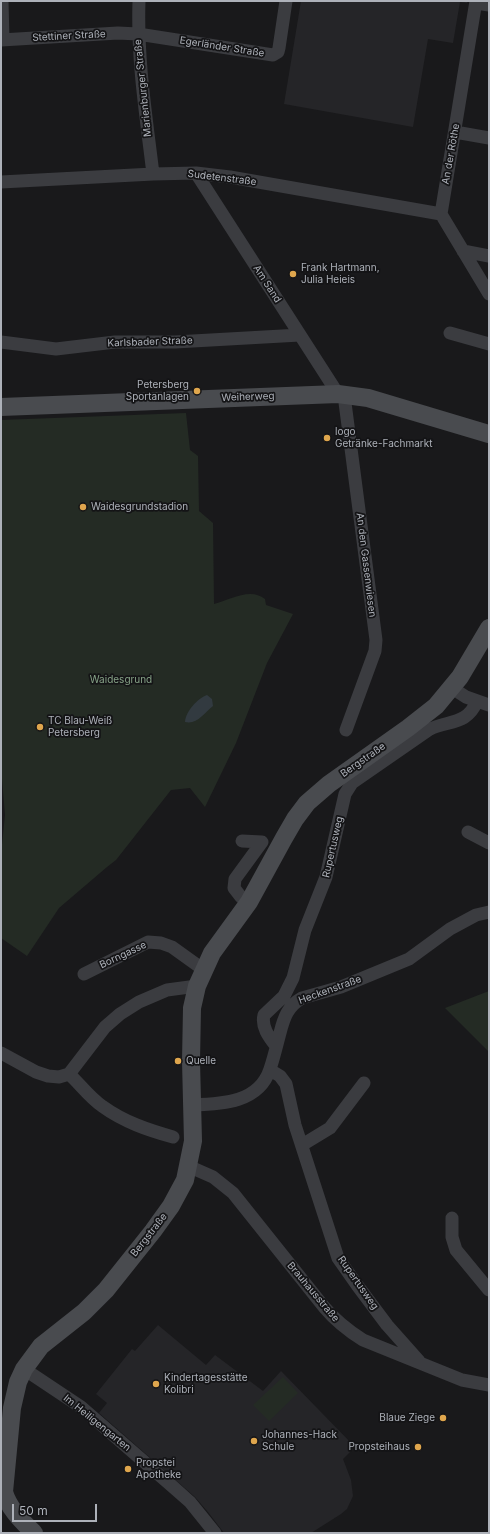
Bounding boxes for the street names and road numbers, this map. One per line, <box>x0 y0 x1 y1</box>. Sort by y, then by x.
street label: Stettiner Straße <box>32 28 106 44</box>
street label: Egerländer Straße <box>179 34 265 60</box>
street label: Marienburger Straße <box>132 39 154 137</box>
street label: An der Röthe <box>440 123 462 185</box>
street label: Sudetenstraße <box>187 168 257 188</box>
street label: Am Sand <box>250 263 284 305</box>
street label: Karlsbader Straße <box>107 335 193 349</box>
street label: Weiherweg <box>221 390 275 404</box>
street label: An den Gassenwiesen <box>354 512 378 618</box>
street label: Bergstraße <box>338 740 388 780</box>
street label: Rupertusweg <box>320 815 346 879</box>
street label: Borngasse <box>98 939 148 971</box>
street label: Heckenstraße <box>297 973 363 1007</box>
street label: Bergstraße <box>128 1211 170 1259</box>
street label: Rupertusweg <box>335 1254 381 1312</box>
street label: Brauhausstraße <box>284 1260 342 1324</box>
street label: Im Heiligengarten <box>61 1392 133 1454</box>

